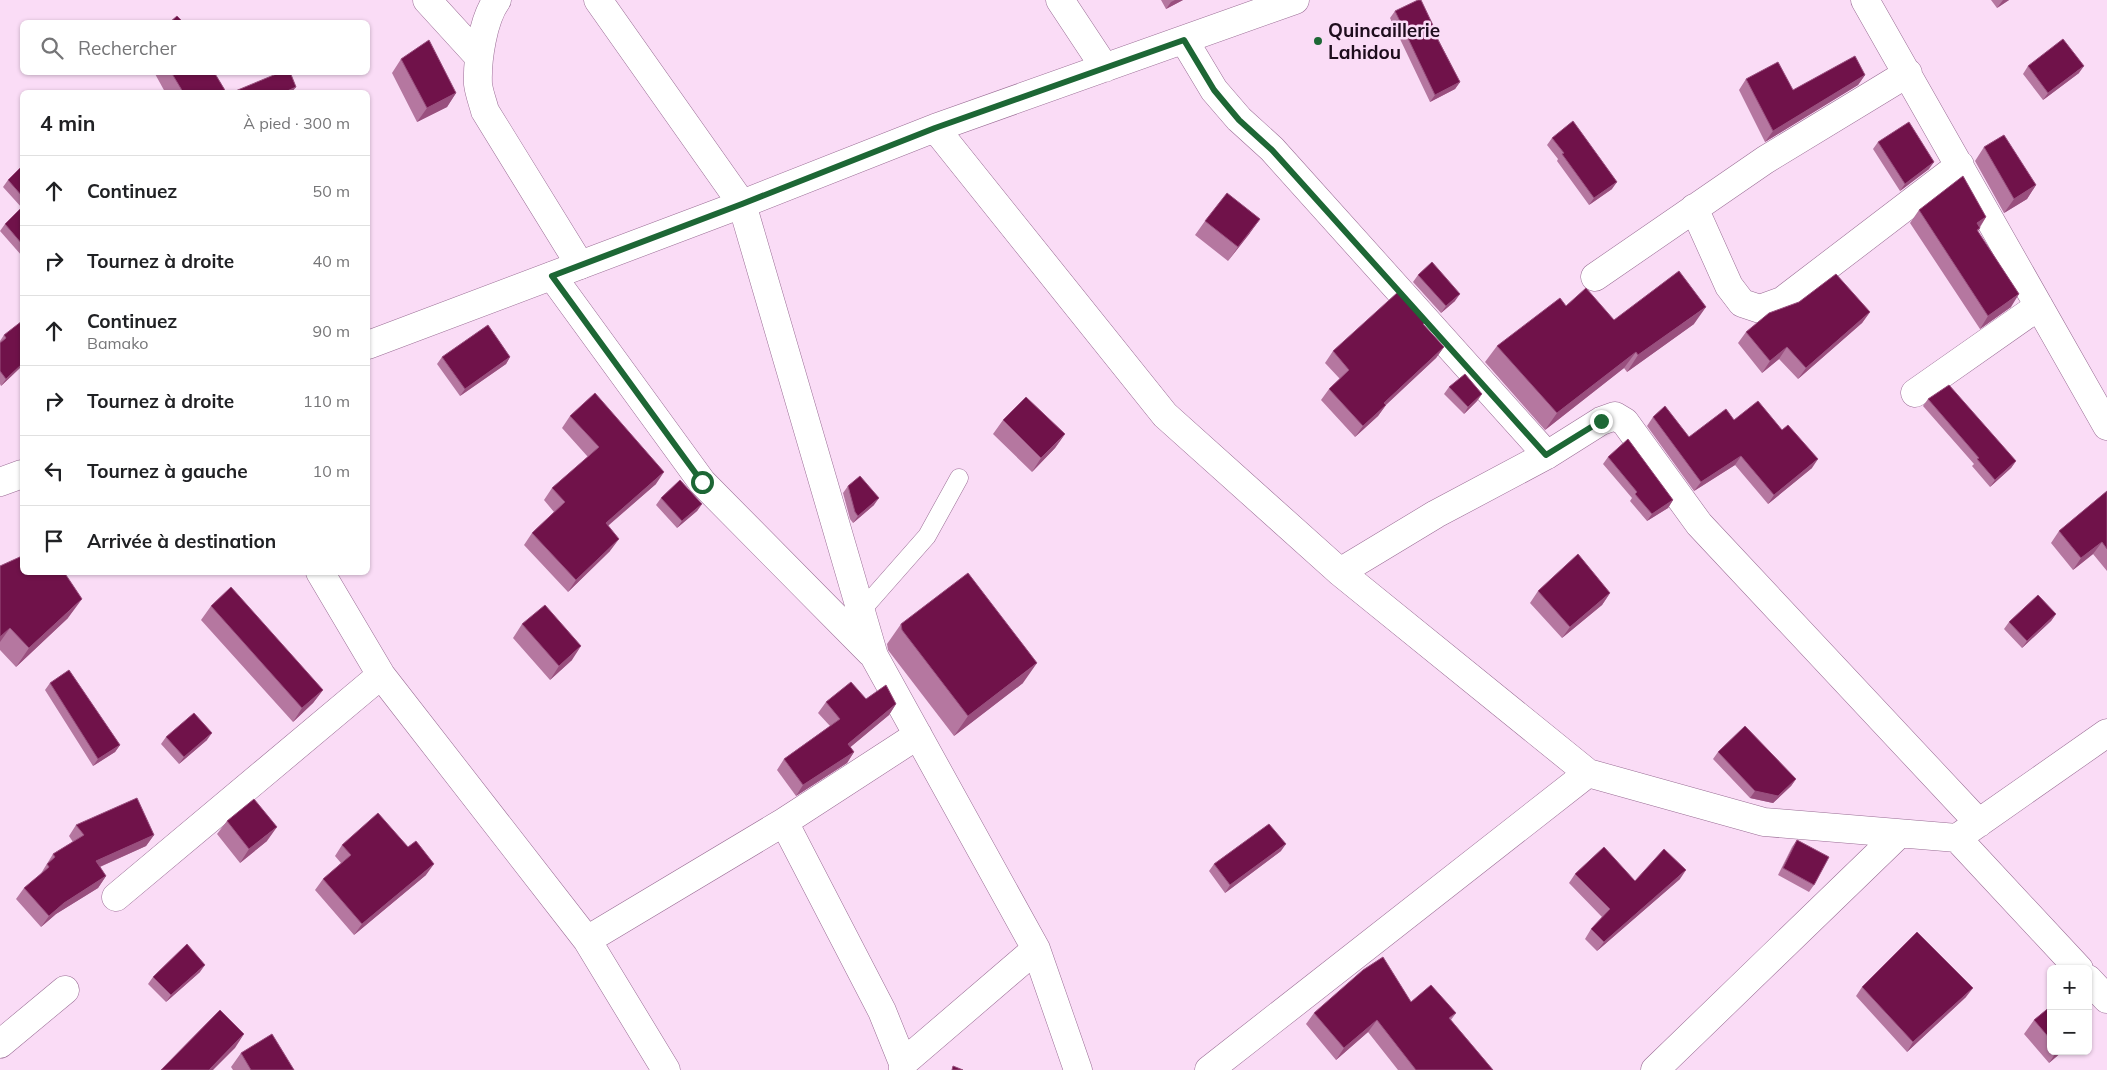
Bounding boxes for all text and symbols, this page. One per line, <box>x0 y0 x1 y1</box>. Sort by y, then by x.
place label: Quincaillerie Lahidou <box>1328 18 1440 64</box>
search box <box>20 20 370 75</box>
icon: search <box>38 34 66 62</box>
marker: Quincaillerie Lahidou <box>1312 35 1324 47</box>
text: Rechercher <box>78 36 177 60</box>
text: 4 min <box>40 110 95 136</box>
text: À pied · 300 m <box>243 113 350 133</box>
icon: ahead <box>40 177 68 205</box>
text: Continuez <box>87 179 177 203</box>
text: 50 m <box>313 181 350 201</box>
icon: right <box>40 247 68 275</box>
text: Tournez à droite <box>87 249 234 273</box>
text: 40 m <box>313 251 350 271</box>
text: Continuez <box>87 309 177 333</box>
icon: ahead <box>40 317 68 345</box>
text: 90 m <box>313 321 350 341</box>
text: Bamako <box>87 333 148 353</box>
icon: right <box>40 387 68 415</box>
text: Tournez à droite <box>87 389 234 413</box>
text: 110 m <box>303 391 350 411</box>
route end <box>1590 410 1613 433</box>
icon: left <box>40 457 68 485</box>
text: Tournez à gauche <box>87 459 248 483</box>
text: 10 m <box>313 461 350 481</box>
route start <box>691 471 714 494</box>
icon: arrive <box>40 527 68 555</box>
text: Arrivée à destination <box>87 529 276 553</box>
map controls <box>2047 965 2092 1055</box>
button: + <box>2047 965 2092 1010</box>
button: − <box>2047 1010 2092 1055</box>

